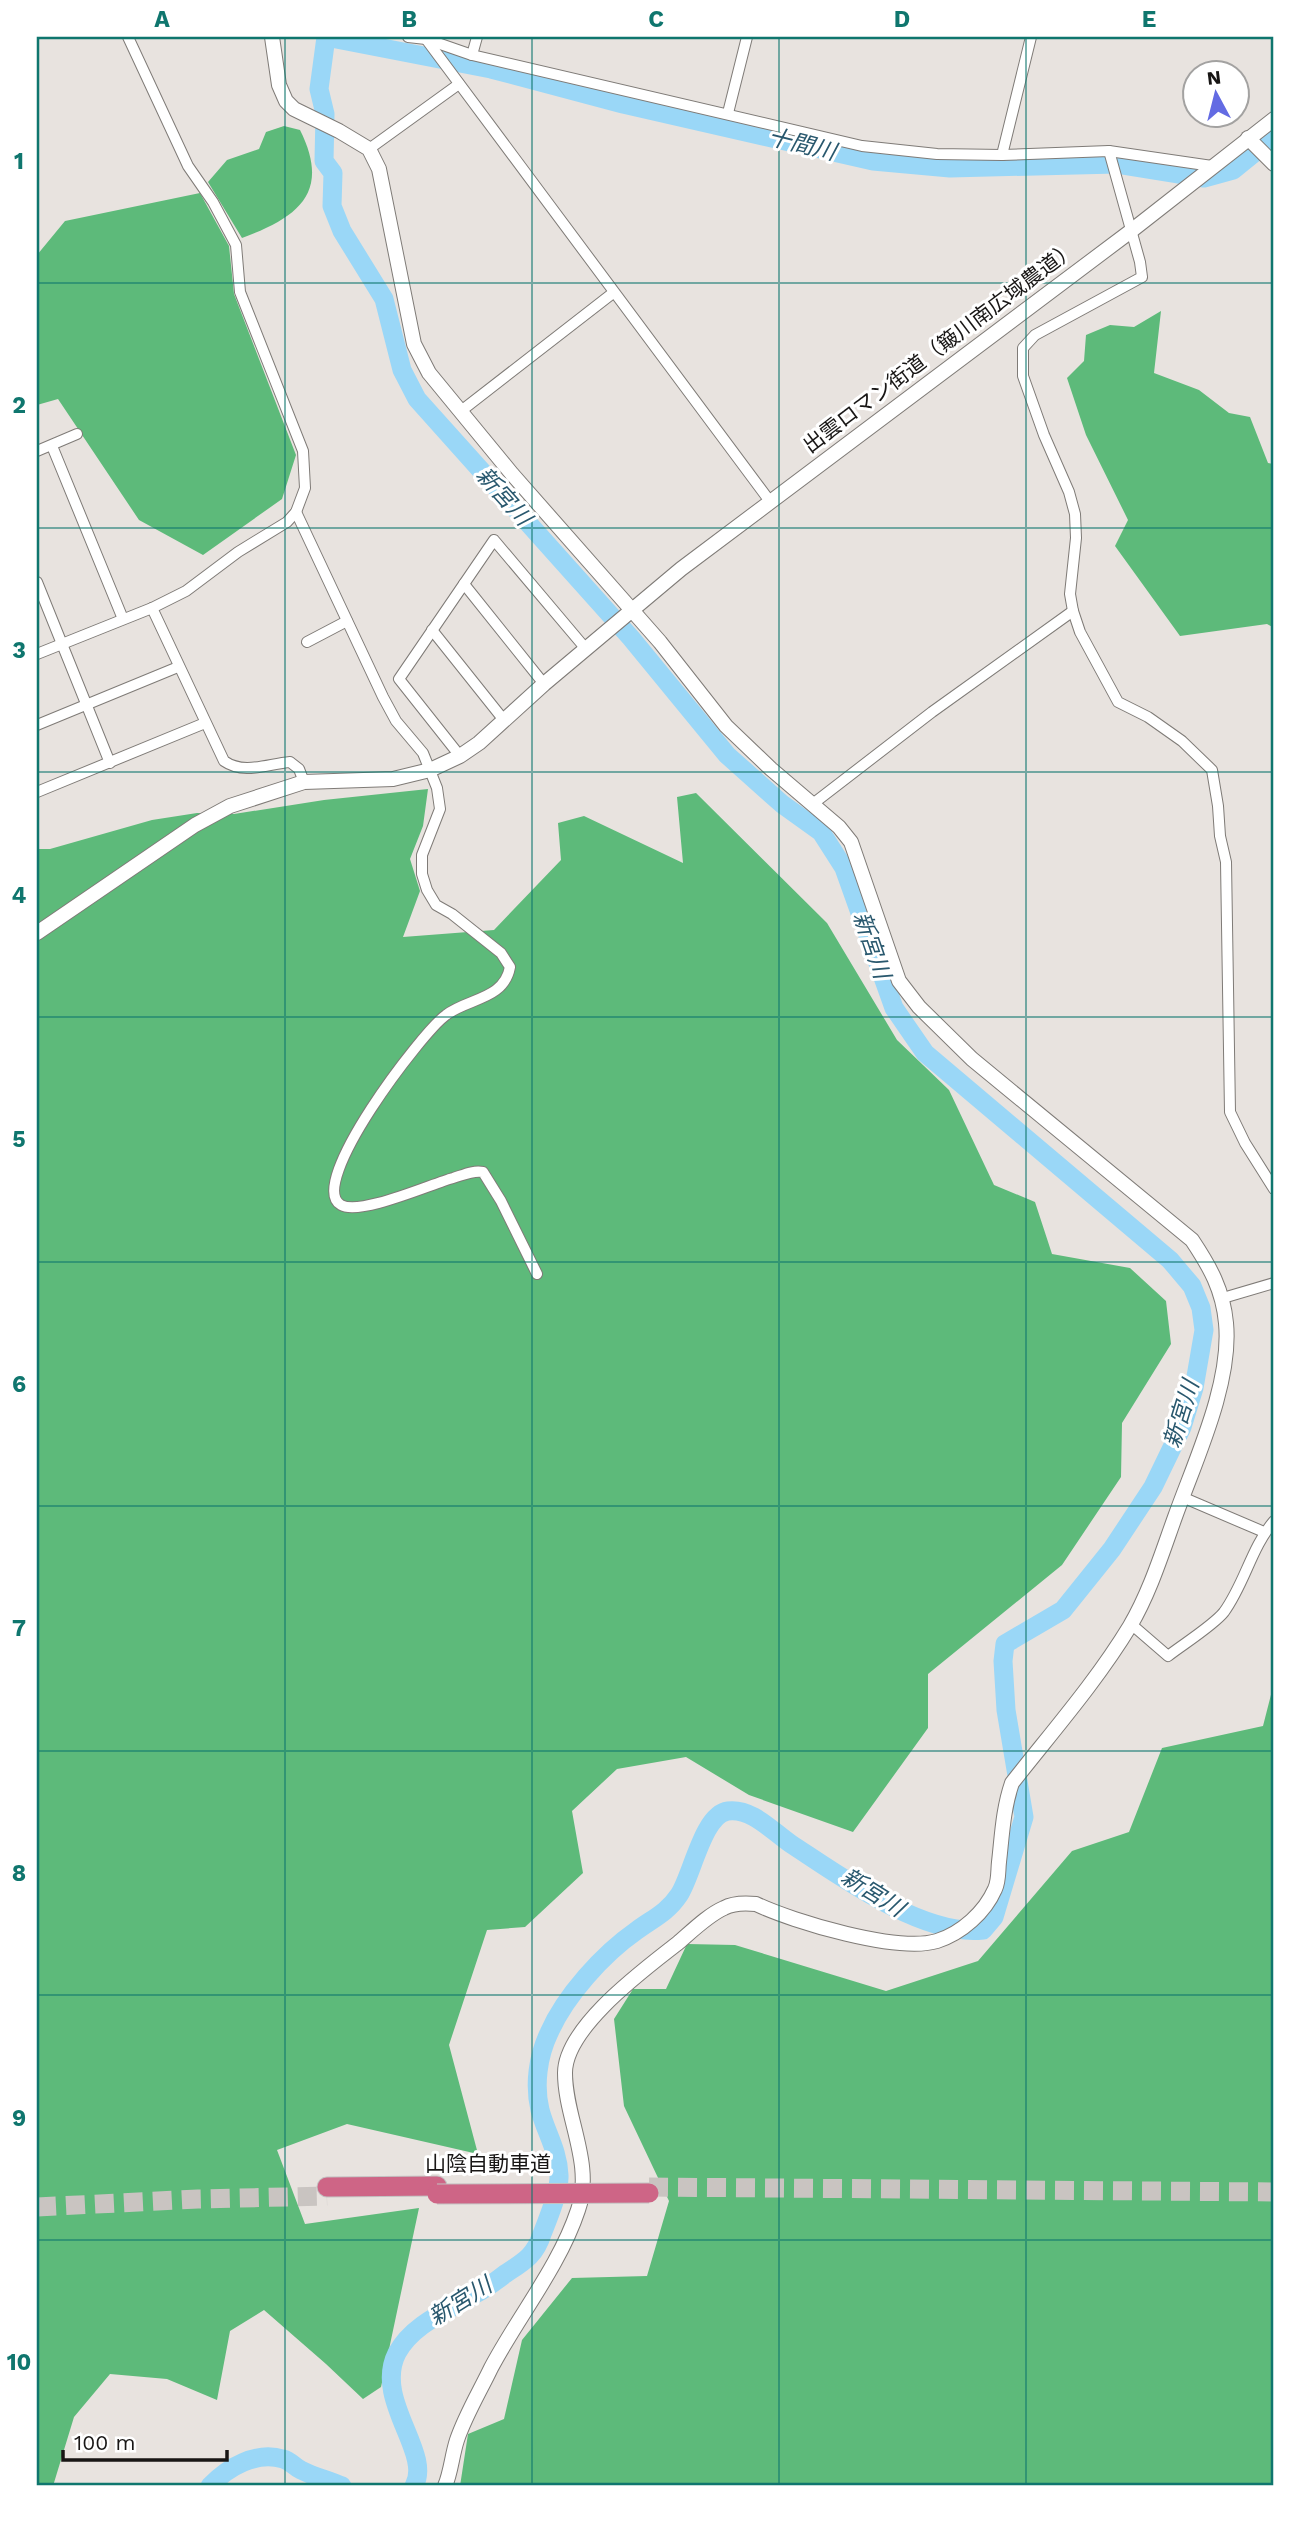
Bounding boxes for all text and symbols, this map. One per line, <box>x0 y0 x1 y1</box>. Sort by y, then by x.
text: A <box>154 6 170 33</box>
text: B <box>401 6 417 33</box>
text: C <box>648 6 664 33</box>
text: D <box>894 6 910 33</box>
text: E <box>1142 6 1156 33</box>
north arrow <box>1182 60 1252 130</box>
text: N <box>1206 65 1222 90</box>
water label: 十間川 <box>765 123 842 167</box>
text: 1 <box>14 148 24 175</box>
street label: 出雲ロマン街道（簸川南広域農道） <box>798 236 1081 458</box>
text: 2 <box>12 392 26 419</box>
water label: 新宮川 <box>471 462 539 533</box>
text: 3 <box>12 637 26 664</box>
text: 4 <box>12 882 27 909</box>
water label: 新宮川 <box>848 908 897 985</box>
text: 5 <box>12 1126 26 1153</box>
text: 6 <box>12 1371 26 1398</box>
water label: 新宮川 <box>1158 1374 1205 1451</box>
text: 7 <box>12 1615 26 1642</box>
text: 8 <box>12 1860 26 1887</box>
water label: 新宮川 <box>836 1863 912 1924</box>
text: 9 <box>12 2105 26 2132</box>
street label: 山陰自動車道 <box>425 2151 551 2176</box>
water label: 新宮川 <box>424 2270 499 2331</box>
text: 10 <box>7 2349 31 2376</box>
scale bar <box>63 2418 228 2462</box>
text: 100 m <box>74 2430 136 2455</box>

